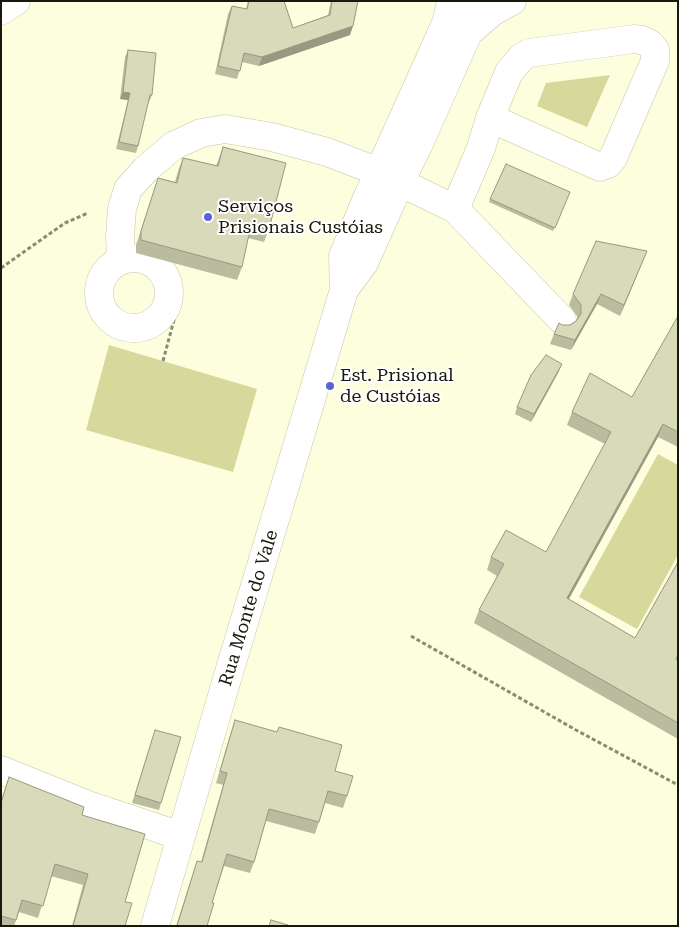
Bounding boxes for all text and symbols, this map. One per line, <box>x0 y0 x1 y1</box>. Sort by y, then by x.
place label: Serviços Prisionais Custóias <box>218 196 383 238</box>
marker: Serviços Prisionais Custóias <box>202 211 214 223</box>
place label: Est. Prisional de Custóias <box>340 365 454 408</box>
marker: Est. Prisional de Custóias <box>324 380 336 392</box>
street label: Rua Monte do Vale <box>215 527 283 689</box>

